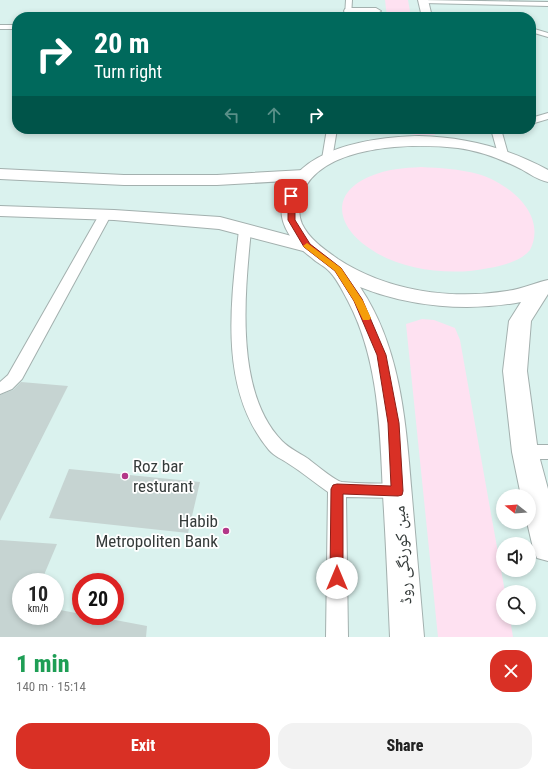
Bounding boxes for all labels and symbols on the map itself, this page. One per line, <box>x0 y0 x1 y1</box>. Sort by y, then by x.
pin <box>274 179 308 213</box>
place label: Roz bar resturant <box>133 456 193 496</box>
marker: Roz bar resturant <box>120 471 130 481</box>
north arrow <box>496 489 536 529</box>
street label: مین کورنگی روڈ <box>389 505 416 605</box>
place label: Habib Metropoliten Bank <box>95 511 218 551</box>
marker: Habib Metropoliten Bank <box>221 526 231 536</box>
position arrow <box>316 557 358 599</box>
speed limit sign: 20 <box>72 573 124 625</box>

